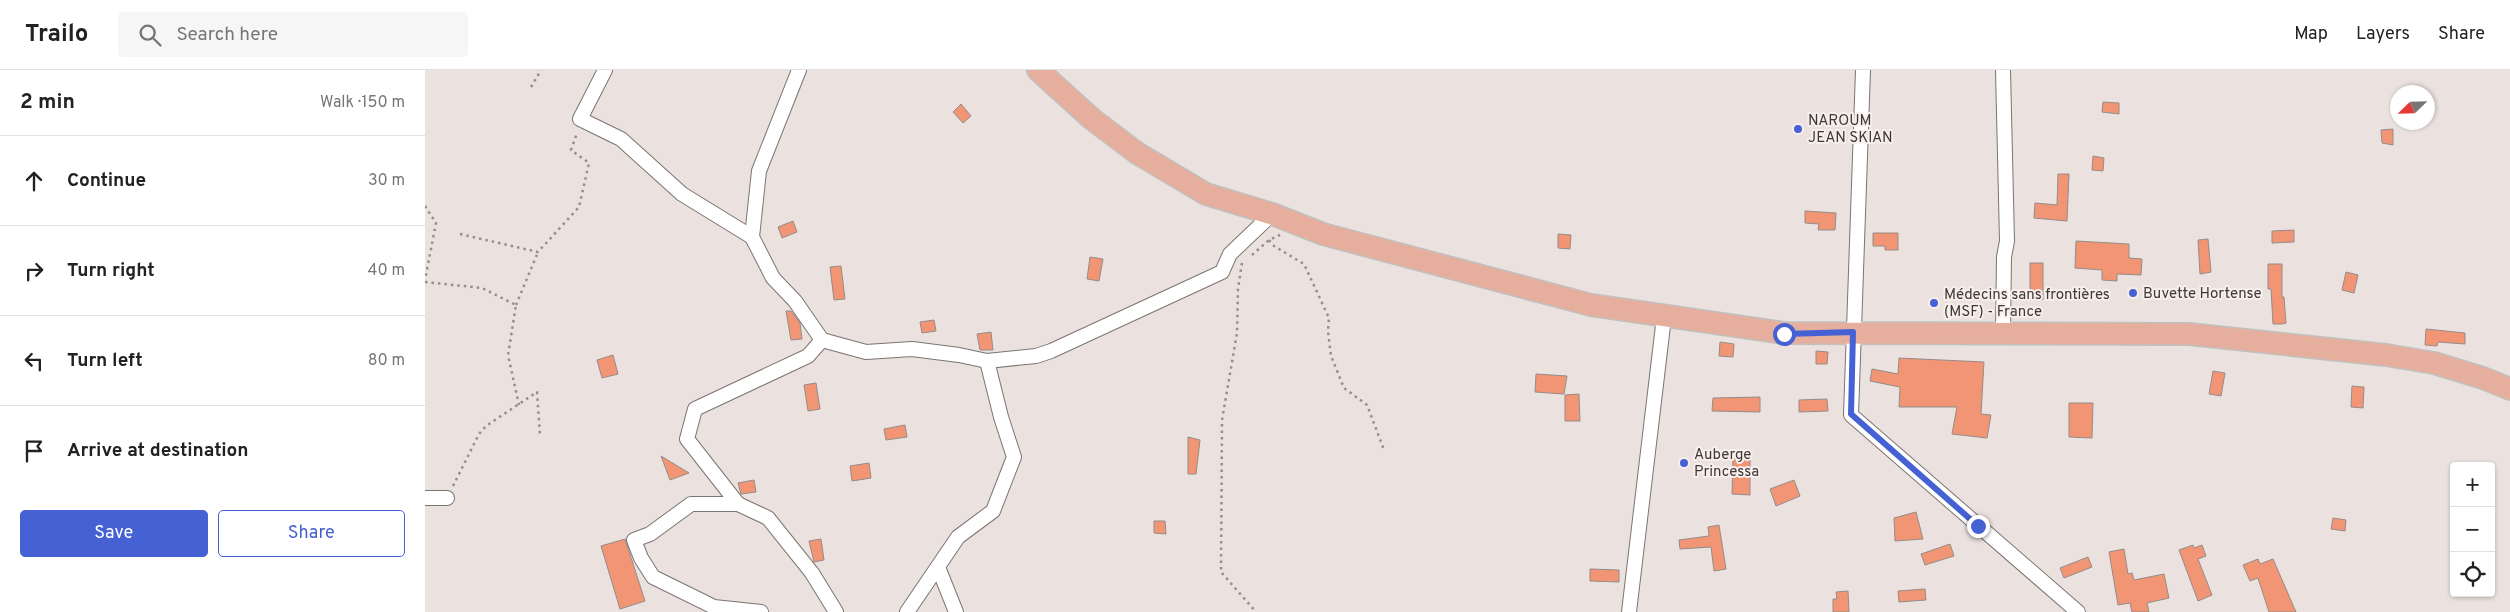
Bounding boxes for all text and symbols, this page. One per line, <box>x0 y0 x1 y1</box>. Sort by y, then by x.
search box <box>118 12 468 57</box>
text: Trailo <box>25 20 88 50</box>
icon: search <box>136 21 164 49</box>
text: Search here <box>176 23 278 47</box>
text: Map <box>2294 23 2328 46</box>
text: Layers <box>2356 23 2410 46</box>
text: Share <box>2438 23 2485 46</box>
north arrow <box>2390 85 2435 130</box>
text: 2 min <box>20 89 75 116</box>
text: Walk · 150 m <box>320 93 405 113</box>
place label: NAROUM JEAN SKIAN <box>1808 112 1893 148</box>
marker: NAROUM JEAN SKIAN <box>1792 123 1804 135</box>
icon: ahead <box>20 167 48 195</box>
text: Continue <box>67 169 146 193</box>
text: 30 m <box>368 171 405 191</box>
icon: right <box>20 257 48 285</box>
text: Turn right <box>67 259 155 283</box>
text: 40 m <box>367 261 405 281</box>
place label: Buvette Hortense <box>2143 285 2262 304</box>
place label: Médecins sans frontières (MSF) - France <box>1944 286 2110 322</box>
marker: Buvette Hortense <box>2127 287 2139 299</box>
marker: Médecins sans frontières (MSF) - France <box>1928 297 1940 309</box>
route start <box>1773 323 1796 346</box>
icon: left <box>20 347 48 375</box>
text: Turn left <box>67 349 143 373</box>
text: 80 m <box>368 351 405 371</box>
icon: arrive <box>20 437 48 465</box>
text: Arrive at destination <box>67 439 248 463</box>
place label: Auberge Princessa <box>1694 446 1759 482</box>
marker: Auberge Princessa <box>1678 457 1690 469</box>
map controls <box>2450 462 2495 597</box>
button: + <box>2450 462 2495 507</box>
button: − <box>2450 507 2495 552</box>
button: Save <box>20 510 208 557</box>
button: Share <box>218 510 405 557</box>
route end <box>1967 515 1990 538</box>
button: locate <box>2450 552 2495 597</box>

